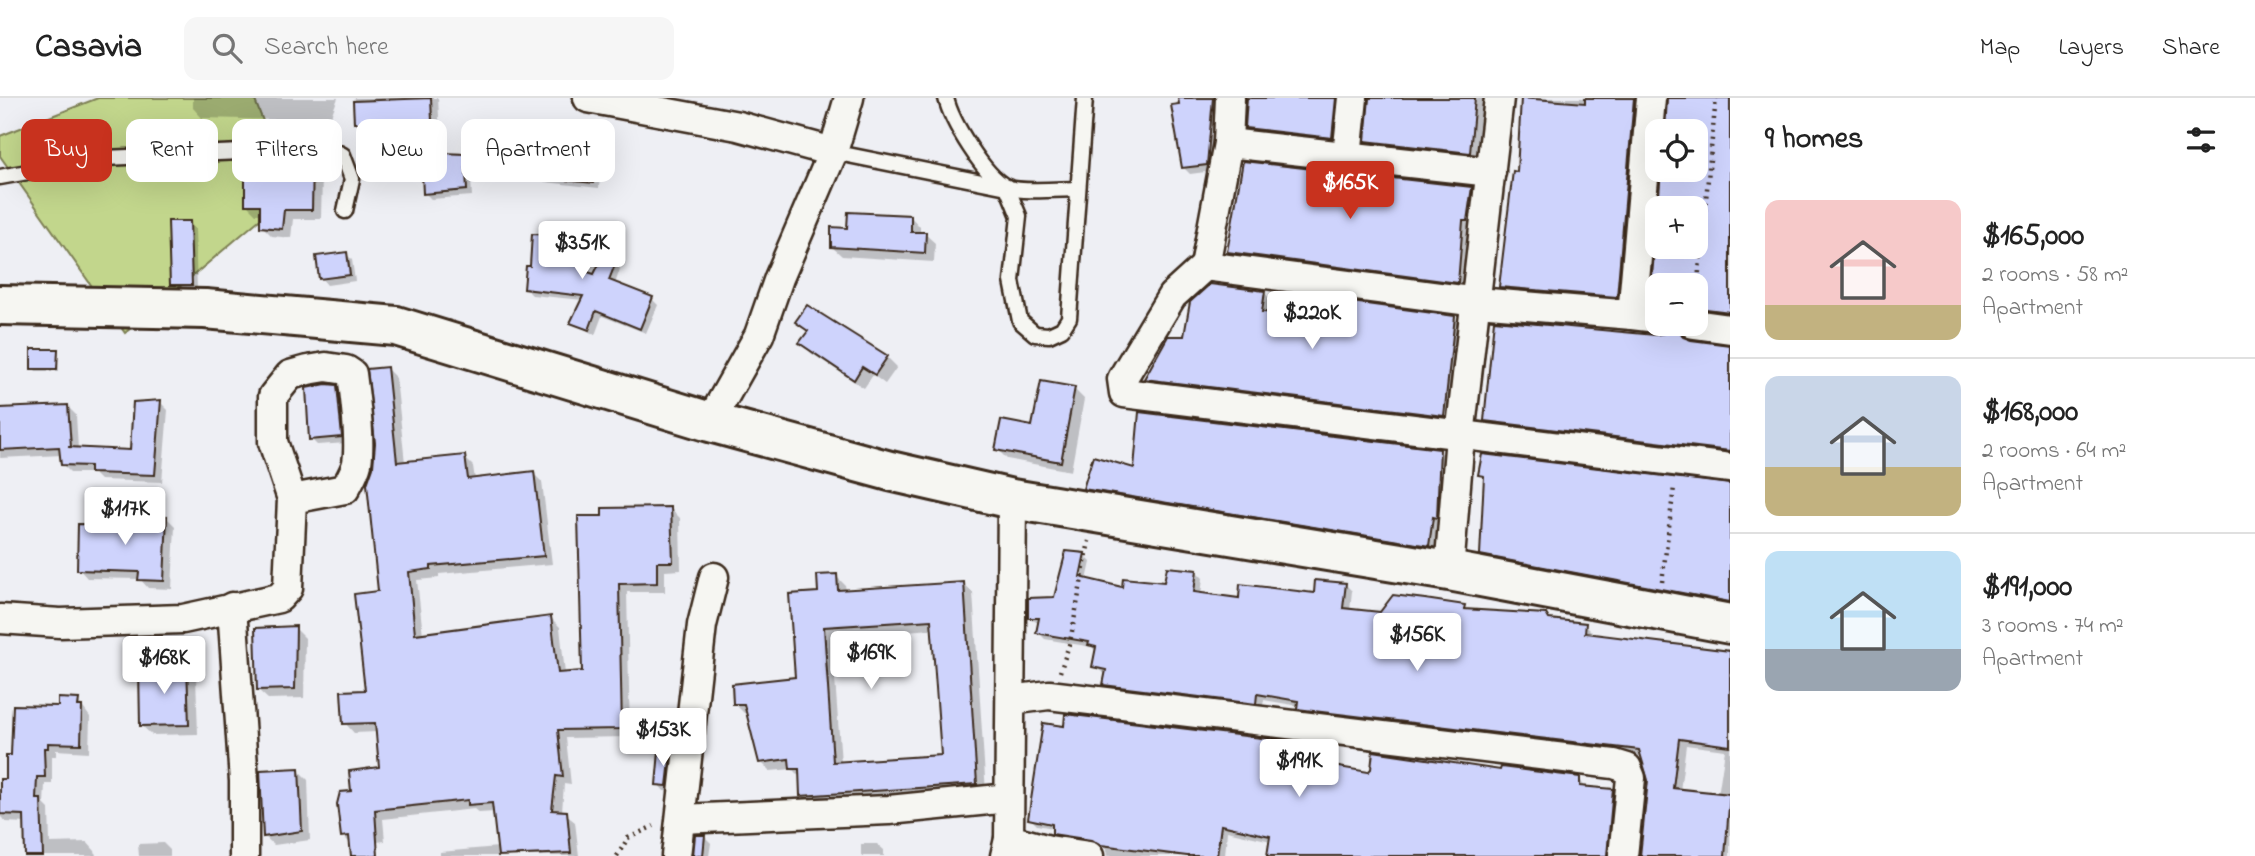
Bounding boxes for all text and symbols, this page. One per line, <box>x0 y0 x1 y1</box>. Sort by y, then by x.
search box <box>184 17 674 80</box>
text: Casavia <box>35 24 142 72</box>
icon: search <box>208 29 246 67</box>
text: Search here <box>264 29 389 67</box>
text: Map <box>1980 31 2020 66</box>
text: Layers <box>2058 31 2124 66</box>
text: Share <box>2162 31 2220 66</box>
text: 9 homes <box>1765 118 1863 162</box>
chip: Buy <box>21 119 112 182</box>
chip: Rent <box>126 119 218 182</box>
chip: Filters <box>232 119 342 182</box>
chip: New <box>356 119 447 182</box>
chip: Apartment <box>461 119 615 182</box>
map controls <box>1645 119 1708 336</box>
button: locate <box>1645 119 1708 182</box>
icon: filters <box>2182 121 2220 159</box>
pin: $165K <box>1301 162 1399 221</box>
text: $165K <box>1322 167 1378 200</box>
button: + <box>1645 196 1708 259</box>
text: $165,000 <box>1982 215 2084 259</box>
pin: $351K <box>533 222 631 281</box>
text: $351K <box>554 227 610 260</box>
icon: home <box>1821 228 1905 312</box>
text: 2 rooms · 58 m² <box>1982 259 2128 292</box>
button: − <box>1645 273 1708 336</box>
pin: $220K <box>1263 292 1361 351</box>
text: Apartment <box>1982 292 2083 325</box>
text: $220K <box>1283 297 1341 330</box>
text: $168,000 <box>1982 391 2078 435</box>
icon: home <box>1821 404 1905 488</box>
text: 2 rooms · 64 m² <box>1982 435 2126 468</box>
text: Apartment <box>1982 468 2083 501</box>
pin: $117K <box>76 488 174 547</box>
text: $117K <box>100 493 150 526</box>
text: $191,000 <box>1982 566 2072 610</box>
icon: home <box>1821 579 1905 663</box>
text: 3 rooms · 74 m² <box>1982 610 2124 643</box>
pin: $156K <box>1368 614 1466 673</box>
text: $156K <box>1389 619 1445 652</box>
pin: $169K <box>822 632 920 691</box>
pin: $168K <box>115 636 213 696</box>
text: $169K <box>846 637 896 670</box>
text: $168K <box>138 642 190 675</box>
text: Apartment <box>1982 643 2083 676</box>
pin: $153K <box>614 708 712 768</box>
text: $153K <box>635 714 691 747</box>
pin: $191K <box>1250 740 1348 799</box>
text: $191K <box>1276 745 1322 778</box>

